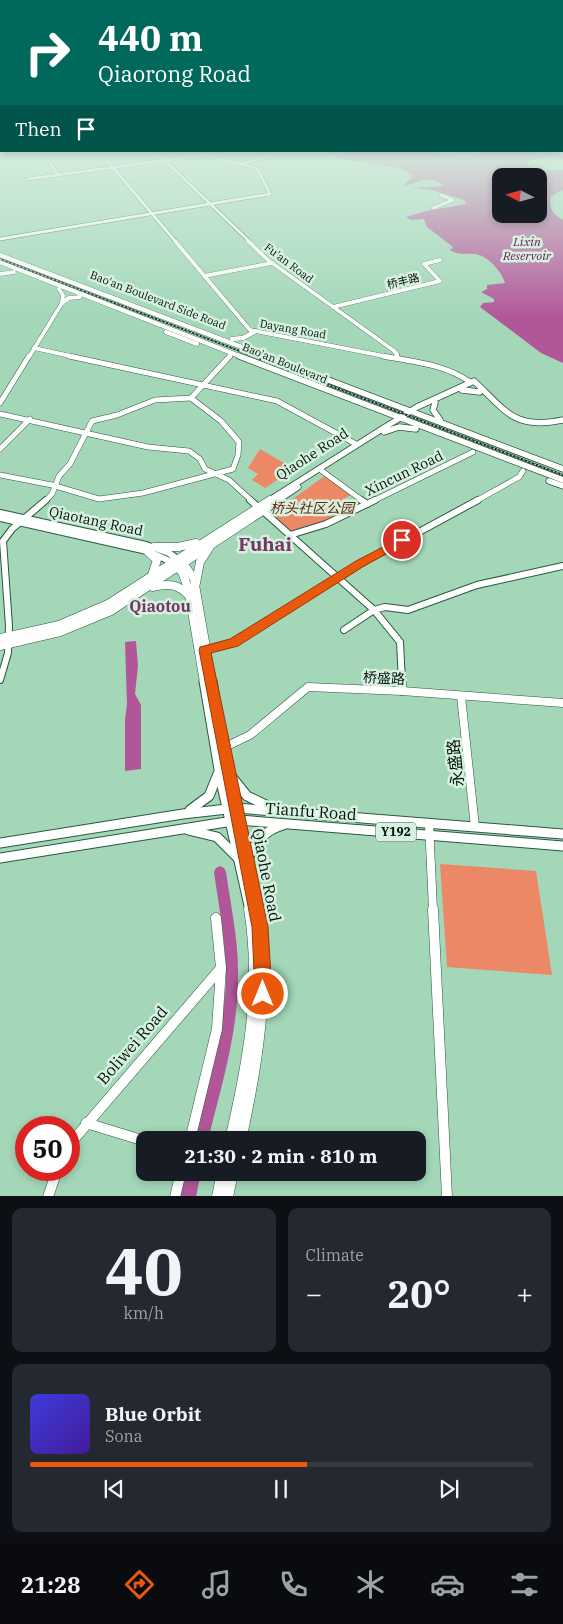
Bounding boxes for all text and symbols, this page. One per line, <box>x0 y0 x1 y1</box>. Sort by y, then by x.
text: 440 m <box>98 15 203 61</box>
icon: right <box>15 20 80 85</box>
text: Qiaorong Road <box>98 59 251 88</box>
icon: arrive <box>72 115 100 143</box>
text: Then <box>15 117 62 141</box>
north arrow <box>492 168 548 222</box>
map controls <box>492 168 547 223</box>
water label: Lixin Reservoir <box>502 234 552 263</box>
street label: Fu'an Road <box>262 240 317 286</box>
street label: Bao'an Boulevard Side Road <box>88 268 228 333</box>
street label: 桥丰路 <box>385 270 421 292</box>
street label: Dayang Road <box>259 316 328 342</box>
street label: Bao'an Boulevard <box>240 340 330 387</box>
street label: Qiaohe Road <box>272 424 352 484</box>
street label: Xincun Road <box>362 446 446 500</box>
park label: 桥头社区公园 <box>270 499 356 517</box>
street label: Qiaotang Road <box>47 502 145 540</box>
pin <box>381 519 423 561</box>
icon: arrive <box>388 526 416 554</box>
district label: Fuhai <box>238 532 292 556</box>
district label: Qiaotou <box>129 596 191 616</box>
street label: 桥盛路 <box>363 668 405 688</box>
street label: 永盛路 <box>443 738 467 788</box>
street label: Tianfu Road <box>265 798 358 824</box>
road number: Y192 <box>376 822 416 842</box>
street label: Qiaohe Road <box>248 827 286 924</box>
position arrow <box>236 967 288 1019</box>
street label: Boliwei Road <box>93 1001 172 1088</box>
speed limit sign: 50 <box>15 1116 80 1181</box>
text: 21:30 · 2 min · 810 m <box>185 1144 377 1168</box>
text: 40 <box>105 1228 183 1313</box>
text: Climate <box>306 1245 364 1265</box>
text: 20° <box>388 1269 451 1318</box>
text: − <box>306 1275 322 1312</box>
text: + <box>516 1275 533 1312</box>
text: km/h <box>124 1303 164 1323</box>
text: Blue Orbit <box>105 1402 201 1426</box>
text: Sona <box>105 1426 142 1446</box>
icon: previous <box>100 1475 128 1503</box>
icon: pause <box>267 1475 295 1503</box>
icon: next <box>435 1475 463 1503</box>
icon: directions <box>122 1567 157 1602</box>
icon: music <box>199 1567 234 1602</box>
icon: phone <box>276 1567 311 1602</box>
icon: climate <box>353 1567 388 1602</box>
icon: car <box>430 1567 465 1602</box>
icon: filters <box>507 1567 542 1602</box>
text: 21:28 <box>21 1570 80 1599</box>

